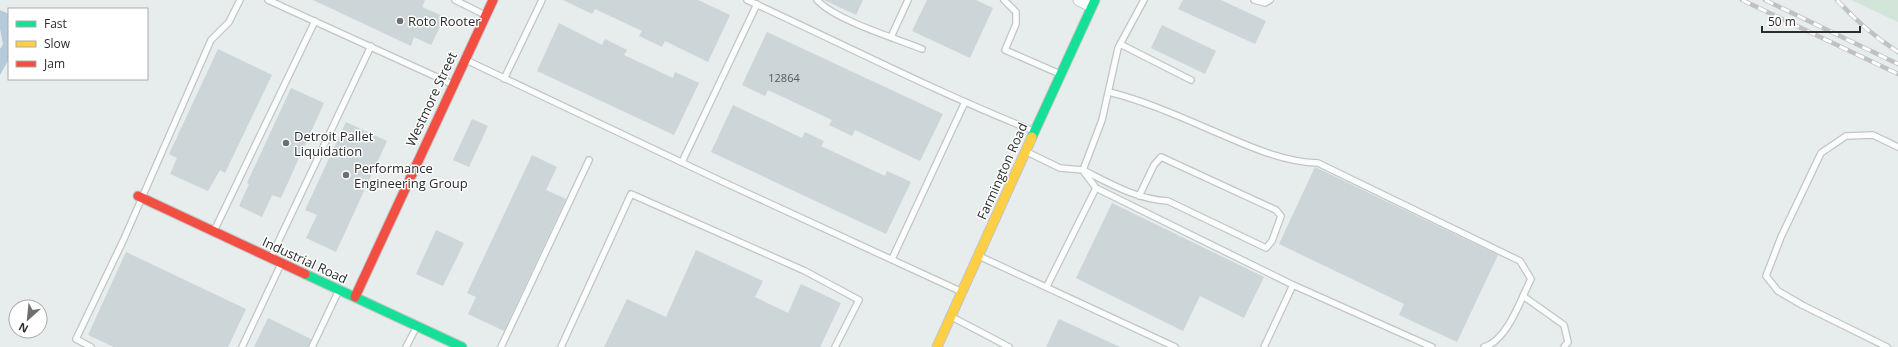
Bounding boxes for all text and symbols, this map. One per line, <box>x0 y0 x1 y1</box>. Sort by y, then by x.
legend <box>8 8 148 80</box>
scale bar <box>1762 8 1860 34</box>
place label: Roto Rooter <box>408 12 481 30</box>
text: 50 m <box>1768 13 1796 30</box>
text: Fast <box>44 15 67 32</box>
marker: Roto Rooter <box>395 16 405 26</box>
text: Slow <box>44 35 71 52</box>
street label: Westmore Street <box>401 49 461 149</box>
text: Jam <box>43 55 65 72</box>
house number: 12864 <box>768 70 800 85</box>
street label: Farmington Road <box>973 120 1031 222</box>
place label: Detroit Pallet Liquidation <box>294 127 374 160</box>
marker: Detroit Pallet Liquidation <box>281 138 291 148</box>
place label: Performance Engineering Group <box>354 159 468 192</box>
marker: Performance Engineering Group <box>341 170 351 180</box>
street label: Industrial Road <box>260 232 350 288</box>
north arrow <box>8 299 48 339</box>
text: N <box>16 320 31 337</box>

